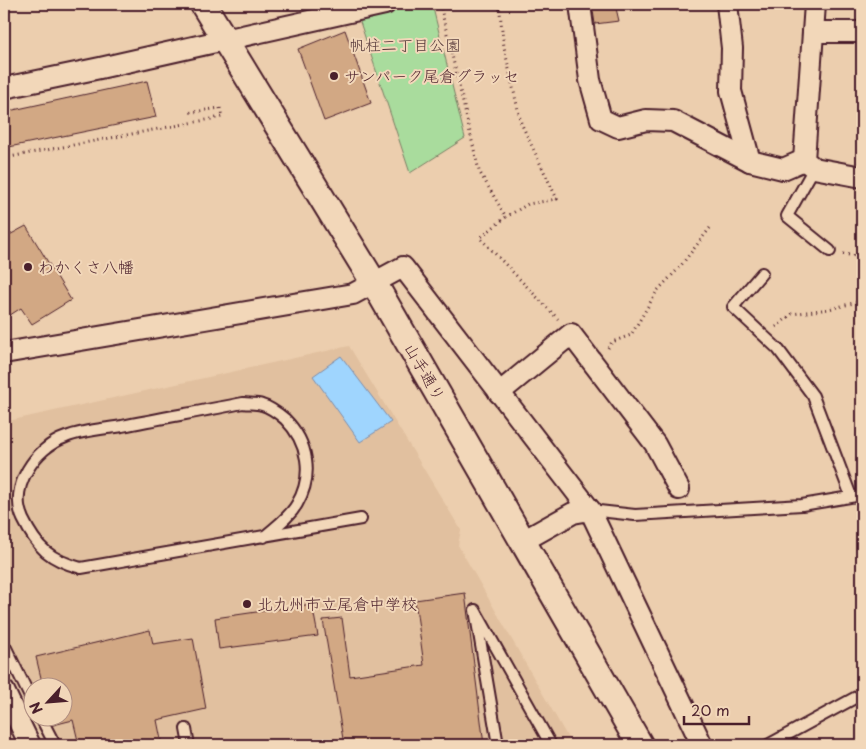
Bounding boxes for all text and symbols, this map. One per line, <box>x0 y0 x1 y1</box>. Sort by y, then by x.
park label: 帆柱二丁目公園 <box>349 32 461 56</box>
place label: サンパーク尾倉グラッセ <box>344 63 519 87</box>
marker: サンパーク尾倉グラッセ <box>328 70 340 82</box>
place label: わかくさ八幡 <box>38 254 134 278</box>
marker: わかくさ八幡 <box>22 261 34 273</box>
street label: 山手通り <box>399 338 452 405</box>
place label: 北九州市立尾倉中学校 <box>257 591 417 615</box>
marker: 北九州市立尾倉中学校 <box>241 598 253 610</box>
north arrow <box>22 676 72 726</box>
scale bar <box>684 694 748 726</box>
text: N <box>24 698 48 718</box>
text: 20 m <box>691 698 730 721</box>

